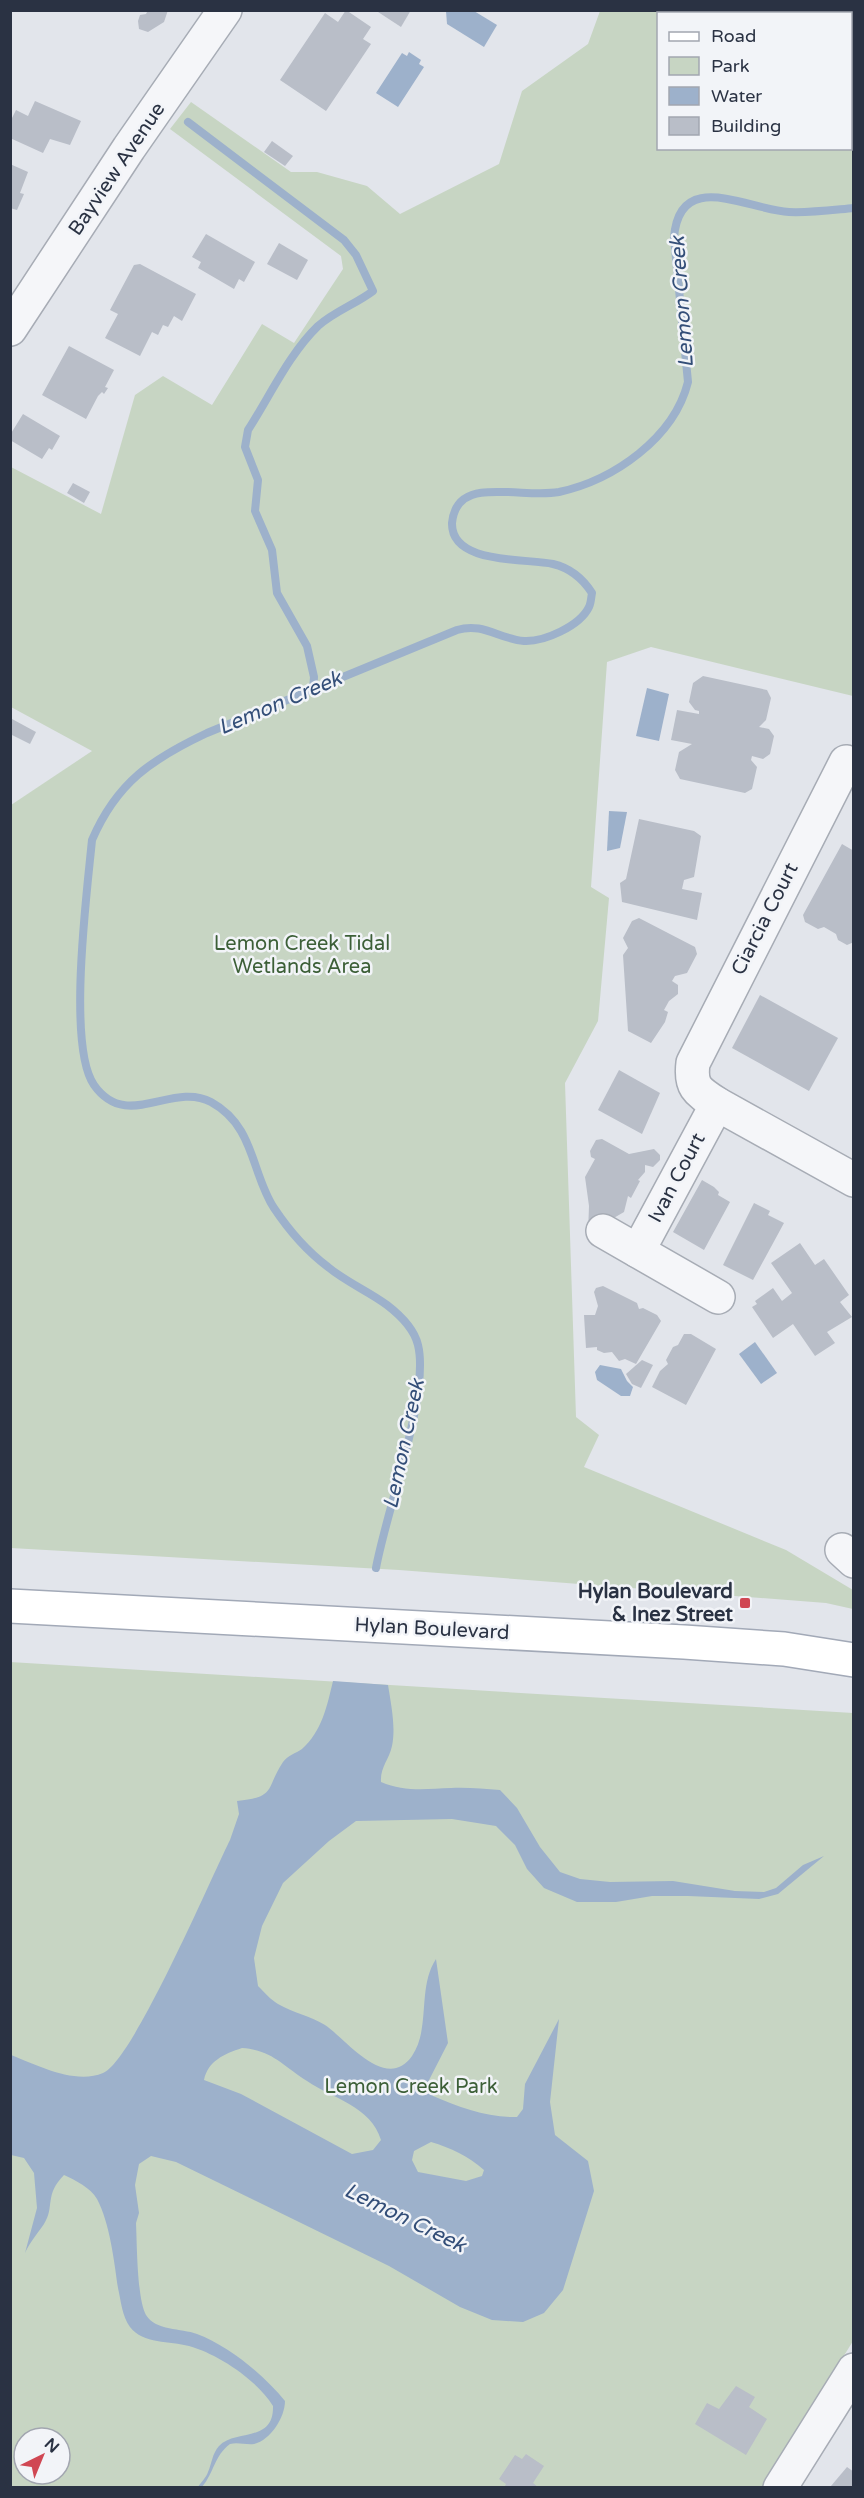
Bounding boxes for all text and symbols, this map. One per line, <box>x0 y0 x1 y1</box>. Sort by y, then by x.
legend <box>657 12 852 150</box>
text: Road <box>711 25 756 47</box>
text: Park <box>711 55 750 77</box>
text: Water <box>711 85 762 107</box>
street label: Bayview Avenue <box>64 98 170 240</box>
text: Building <box>711 115 781 137</box>
water label: Lemon Creek <box>665 234 699 369</box>
water label: Lemon Creek <box>215 665 347 740</box>
street label: Ciarcia Court <box>726 859 804 979</box>
park label: Lemon Creek Tidal Wetlands Area <box>214 932 390 979</box>
street label: Ivan Court <box>643 1129 711 1227</box>
water label: Lemon Creek <box>378 1375 430 1511</box>
place label: Hylan Boulevard & Inez Street <box>578 1580 733 1627</box>
marker: Hylan Boulevard & Inez Street <box>738 1596 752 1610</box>
street label: Hylan Boulevard <box>354 1613 510 1645</box>
park label: Lemon Creek Park <box>324 2075 498 2099</box>
water label: Lemon Creek <box>340 2178 471 2259</box>
north arrow <box>12 2426 72 2486</box>
text: N <box>40 2434 63 2457</box>

